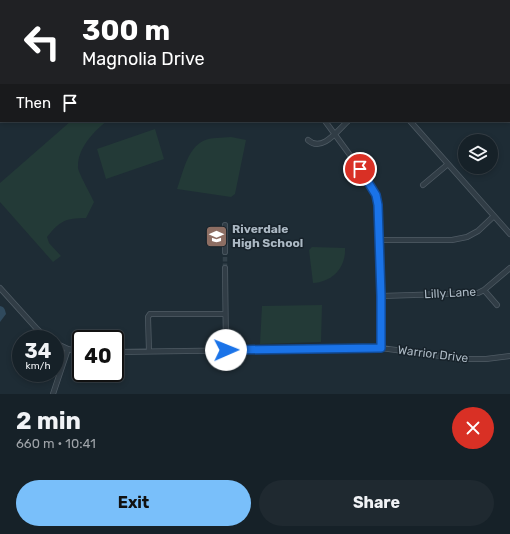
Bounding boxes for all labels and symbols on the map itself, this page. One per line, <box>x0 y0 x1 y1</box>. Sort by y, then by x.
pin <box>343 152 377 186</box>
place label: Riverdale High School <box>232 222 303 250</box>
school or university icon: Riverdale High School <box>203 223 229 249</box>
street label: Lilly Lane <box>424 285 477 301</box>
position arrow <box>205 329 247 371</box>
speed limit sign: 40 <box>72 330 124 382</box>
street label: Warrior Drive <box>397 343 469 365</box>

